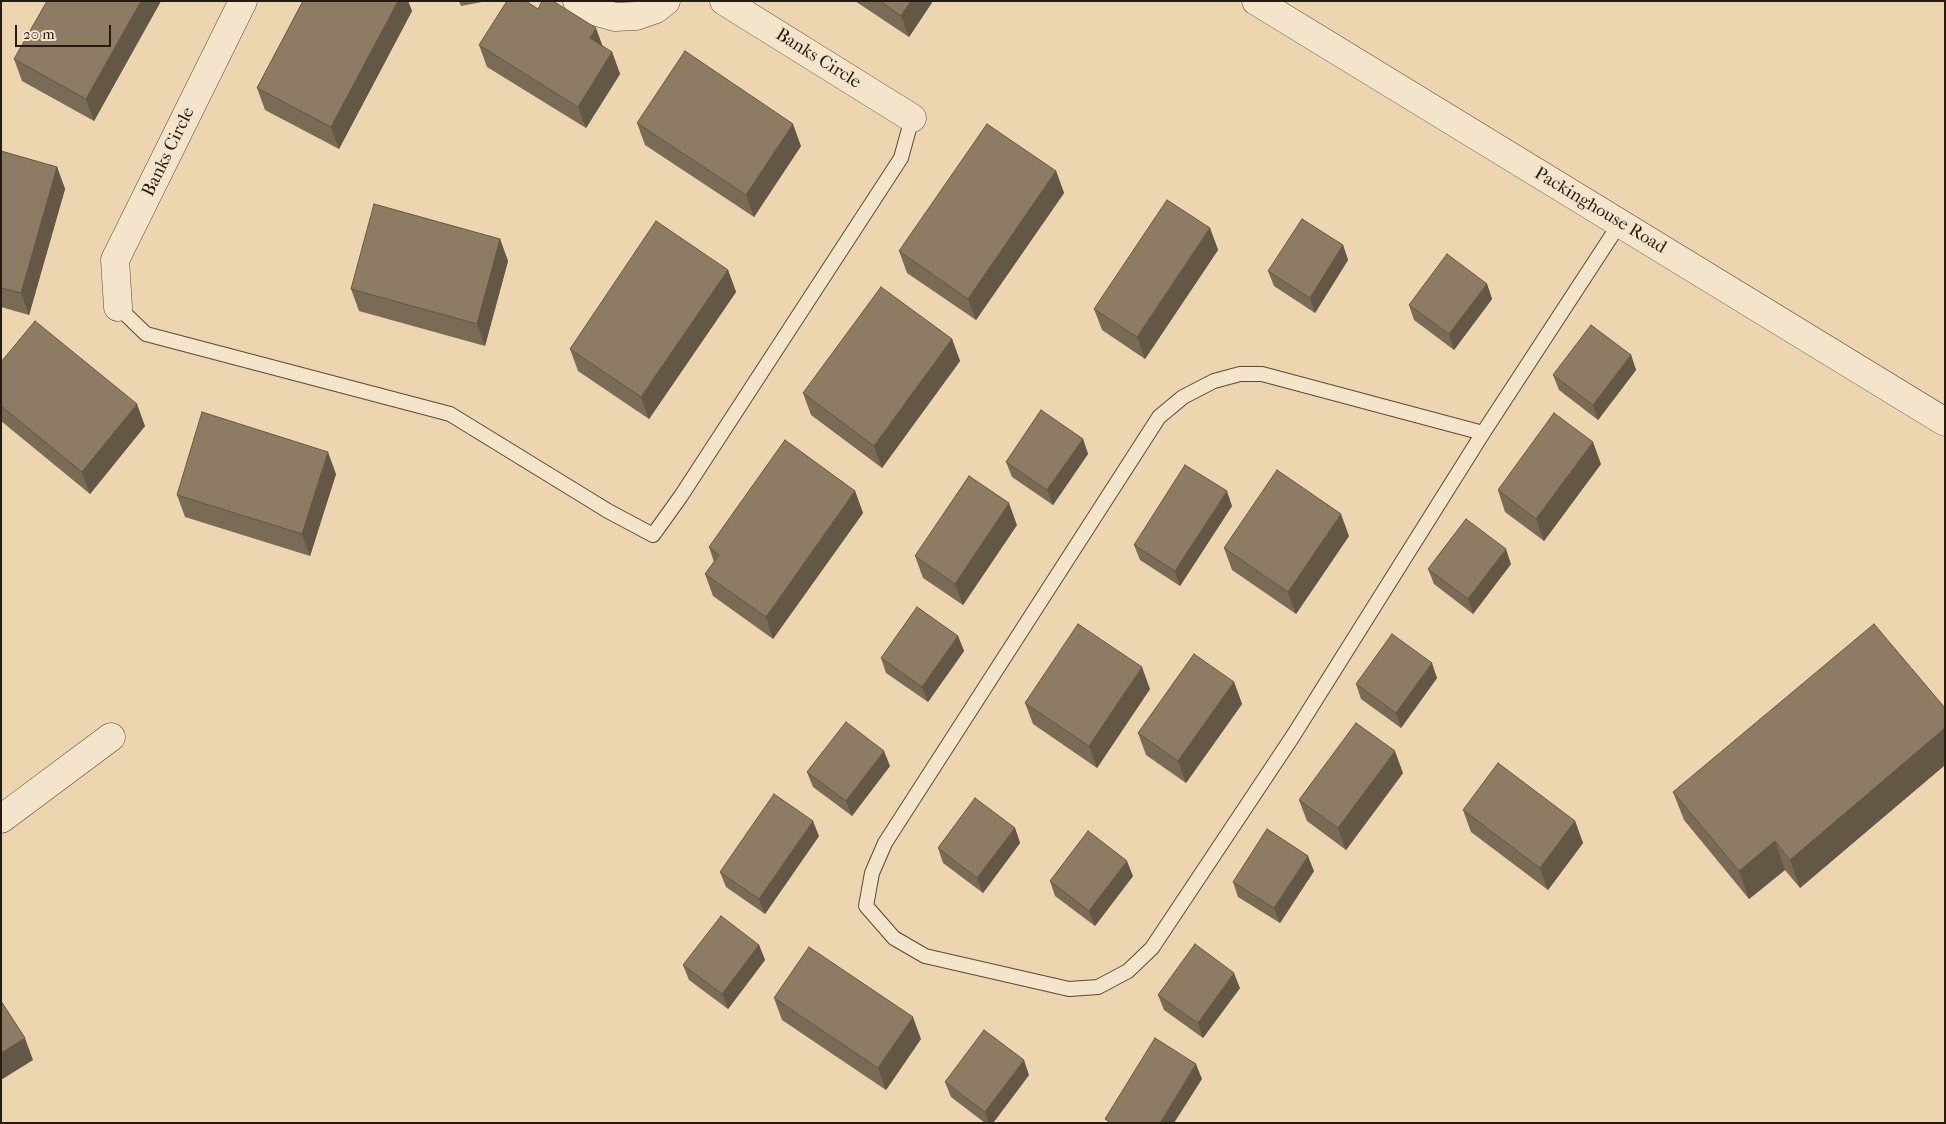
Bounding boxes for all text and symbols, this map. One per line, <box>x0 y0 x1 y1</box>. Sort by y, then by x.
scale bar <box>18 15 114 47</box>
street label: Banks Circle <box>771 24 865 94</box>
text: 20 m <box>23 25 55 43</box>
street label: Banks Circle <box>138 104 200 200</box>
street label: Packinghouse Road <box>1530 163 1670 259</box>

